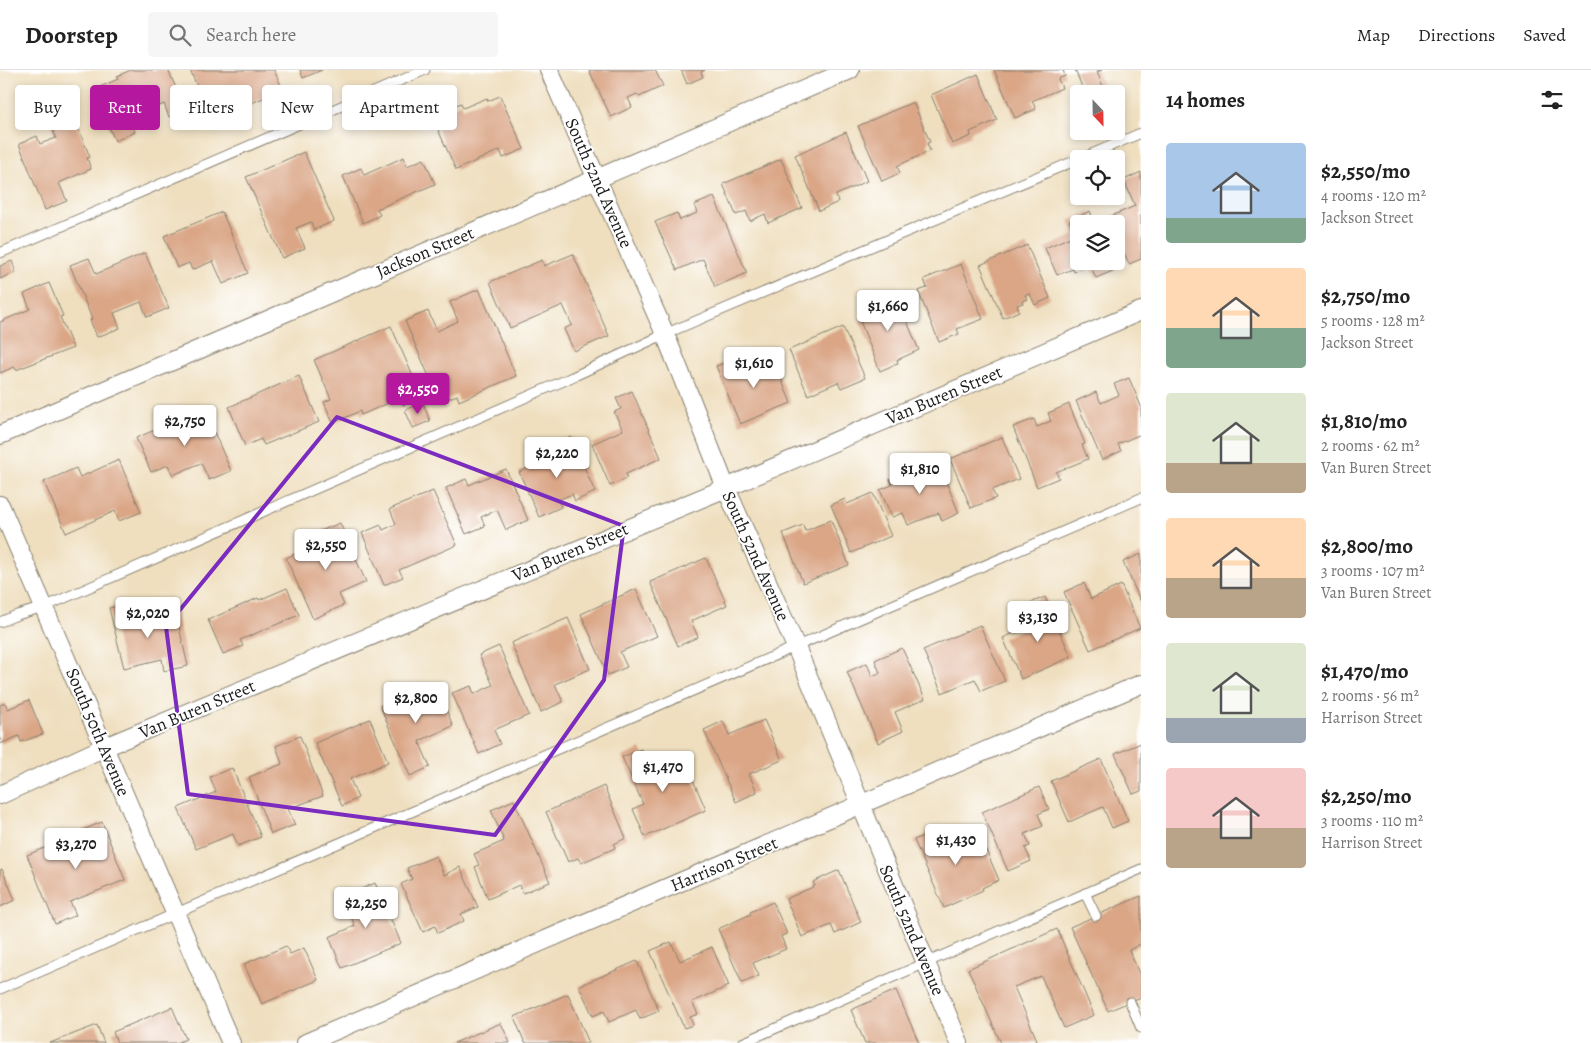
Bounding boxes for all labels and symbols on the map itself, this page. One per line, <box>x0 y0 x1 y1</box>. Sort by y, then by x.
north arrow <box>1070 85 1125 140</box>
street label: South 52nd Avenue <box>560 114 638 252</box>
street label: Jackson Street <box>372 221 478 283</box>
pin: $1,660 <box>847 290 929 332</box>
pin: $1,610 <box>713 346 795 389</box>
street label: Van Buren Street <box>881 360 1006 431</box>
pin: $2,550 <box>377 372 459 415</box>
pin: $2,750 <box>144 404 226 447</box>
pin: $2,220 <box>516 436 598 479</box>
pin: $1,810 <box>879 452 961 495</box>
street label: South 52nd Avenue <box>717 487 795 625</box>
street label: Van Buren Street <box>507 517 632 588</box>
pin: $2,550 <box>285 528 367 571</box>
pin: $2,020 <box>107 596 189 639</box>
pin: $3,130 <box>997 600 1079 643</box>
street label: South 50th Avenue <box>60 664 136 800</box>
street label: Van Buren Street <box>134 674 259 745</box>
pin: $2,800 <box>375 682 457 724</box>
pin: $1,470 <box>622 750 704 793</box>
pin: $1,430 <box>915 824 997 866</box>
pin: $3,270 <box>35 828 117 870</box>
street label: Harrison Street <box>667 831 781 897</box>
street label: South 52nd Avenue <box>874 861 950 999</box>
pin: $2,250 <box>325 886 407 929</box>

